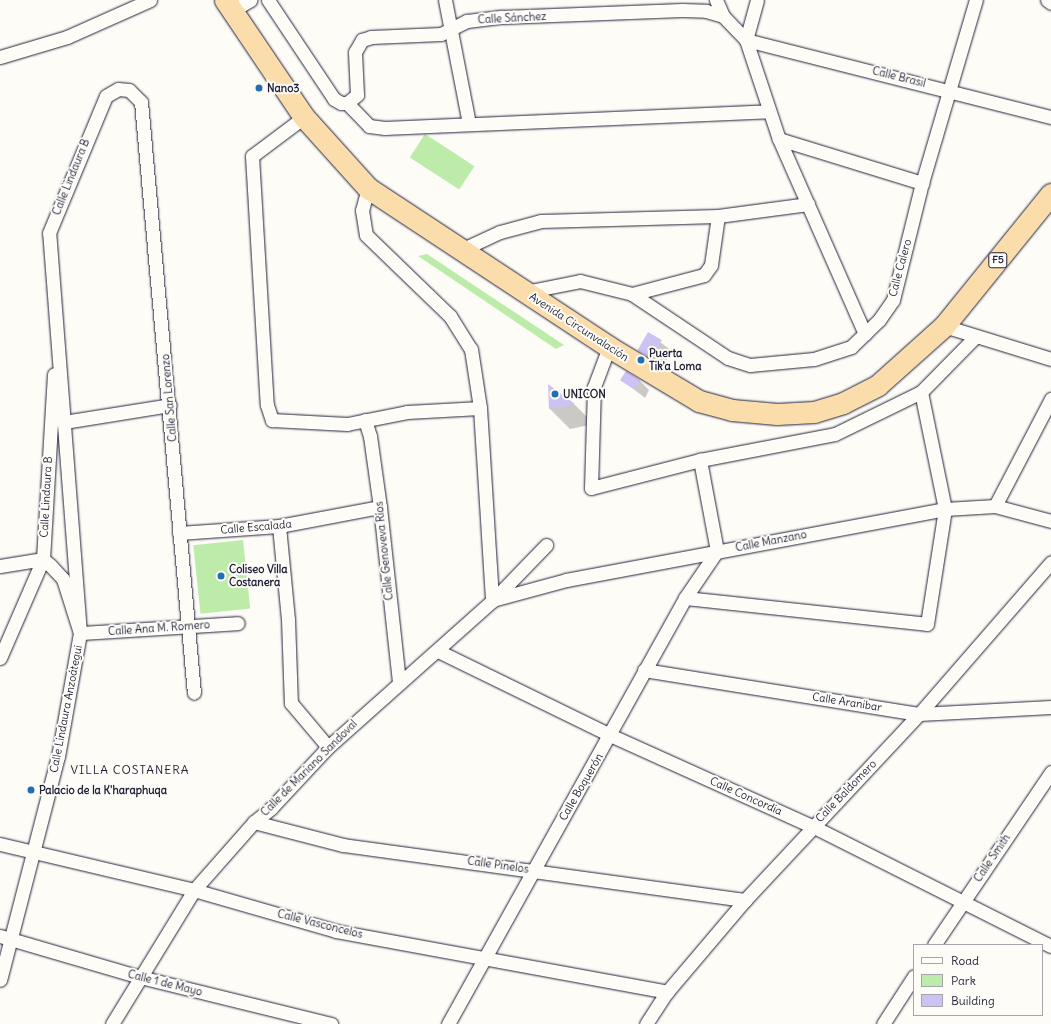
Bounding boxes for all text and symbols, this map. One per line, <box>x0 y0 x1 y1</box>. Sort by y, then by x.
street label: Calle Sánchez <box>477 10 547 26</box>
street label: Calle Brasil <box>871 64 927 90</box>
place label: Nano3 <box>267 81 300 95</box>
marker: Nano3 <box>254 83 264 93</box>
street label: Calle Lindaura B <box>50 137 92 217</box>
street label: Calle Calero <box>886 238 914 298</box>
road number: F5 <box>988 252 1008 268</box>
street label: Avenida Circunvalación <box>527 290 631 364</box>
place label: Puerta Tik'a Loma <box>649 347 701 373</box>
street label: Calle San Lorenzo <box>159 354 179 442</box>
marker: Puerta Tik'a Loma <box>636 355 646 365</box>
place label: UNICON <box>563 387 606 401</box>
marker: UNICON <box>550 389 560 399</box>
street label: Calle Lindaura B <box>37 456 55 538</box>
street label: Calle Genoveva Ríos <box>372 501 396 601</box>
street label: Calle Escalada <box>220 517 292 537</box>
street label: Calle Manzano <box>734 528 808 554</box>
place label: Coliseo Villa Costanera <box>229 563 288 589</box>
marker: Coliseo Villa Costanera <box>216 571 226 581</box>
street label: Calle Ana M. Romero <box>108 618 210 638</box>
street label: Calle Lindaura Anzoátegui <box>47 644 85 774</box>
street label: Calle Aranibar <box>811 690 883 714</box>
street label: Calle de Mariano Sandoval <box>258 717 360 819</box>
street label: Calle Boquerón <box>556 751 606 823</box>
street label: Calle Baldomero <box>813 757 879 825</box>
district label: VILLA COSTANERA <box>70 763 190 777</box>
street label: Calle Concordia <box>708 774 784 818</box>
place label: Palacio de la K'haraphuqa <box>39 783 167 797</box>
marker: Palacio de la K'haraphuqa <box>26 785 36 795</box>
street label: Calle Smith <box>971 831 1013 885</box>
street label: Calle Pinelos <box>466 854 530 876</box>
street label: Calle Vasconcelos <box>276 907 364 941</box>
legend <box>913 944 1043 1016</box>
text: Road <box>951 953 979 968</box>
street label: Calle 1 de Mayo <box>126 967 204 999</box>
text: Park <box>951 973 976 988</box>
text: Building <box>951 993 995 1008</box>

